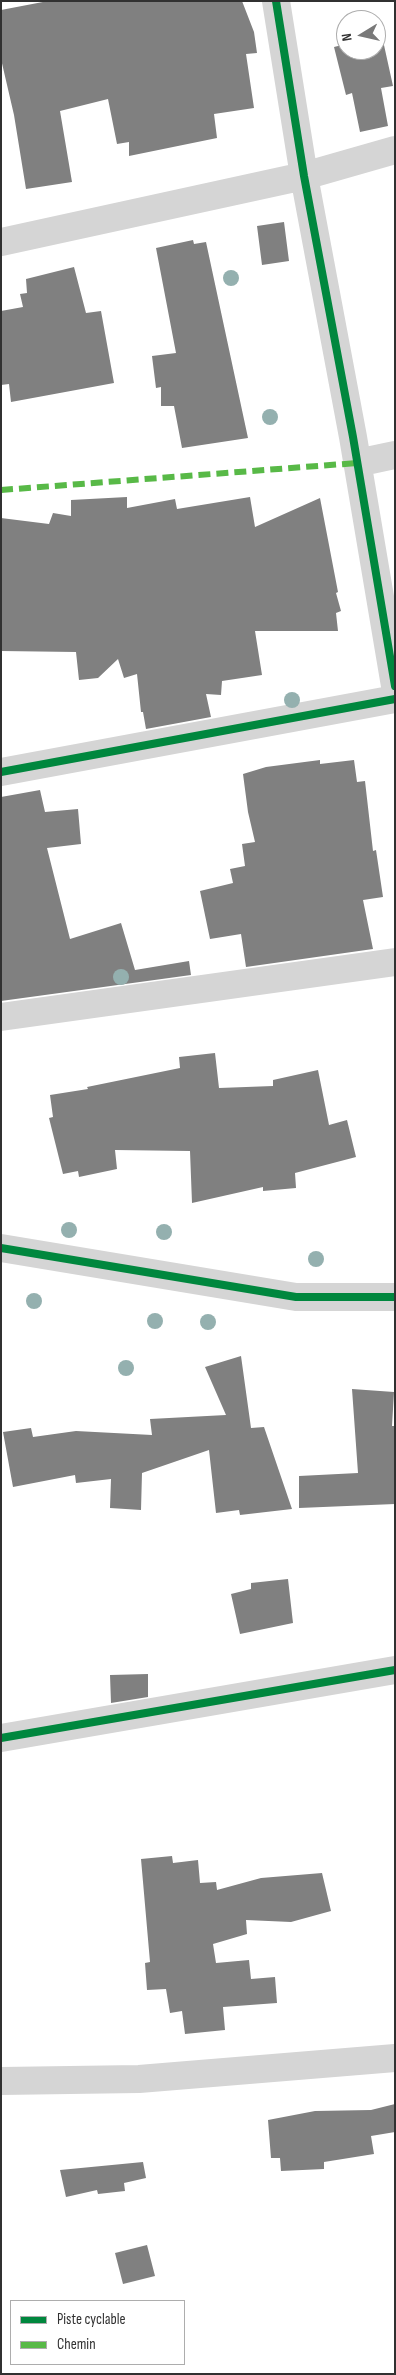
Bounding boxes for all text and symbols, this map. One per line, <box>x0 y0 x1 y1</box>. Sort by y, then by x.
north arrow <box>336 10 386 60</box>
text: N <box>338 32 356 42</box>
legend <box>10 2300 185 2365</box>
text: Piste cyclable <box>57 2310 126 2329</box>
text: Chemin <box>57 2335 96 2354</box>

